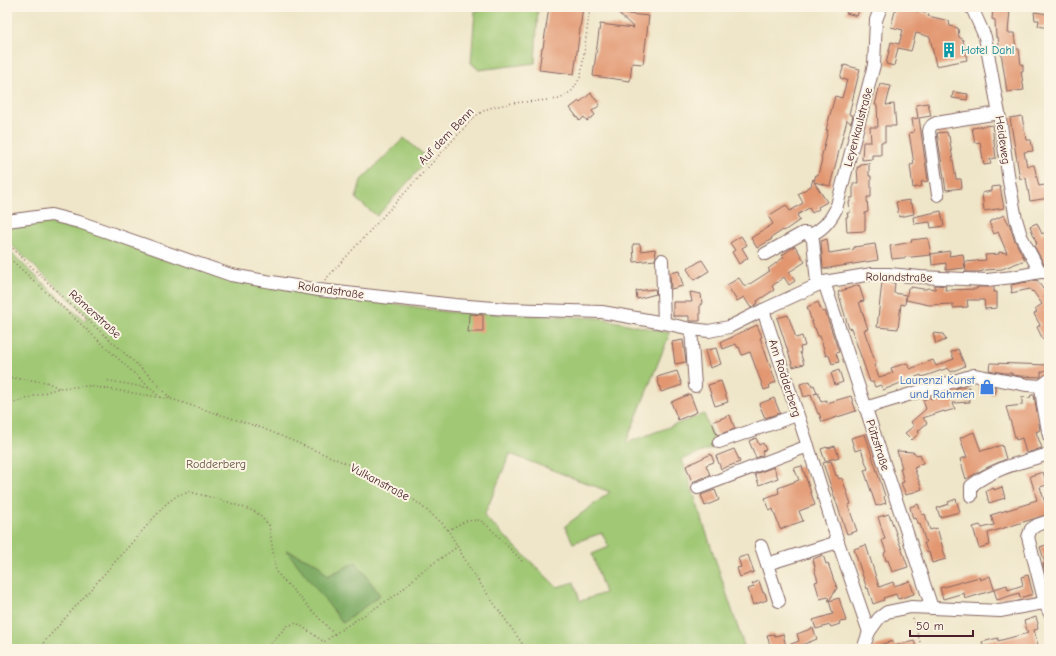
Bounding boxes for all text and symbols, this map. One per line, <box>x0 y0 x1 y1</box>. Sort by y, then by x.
building icon: Hotel Dahl <box>940 41 958 59</box>
place label: Hotel Dahl <box>961 43 1014 57</box>
street label: Leyenkaulstraße <box>841 86 875 168</box>
street label: Auf dem Benn <box>415 105 477 167</box>
street label: Heideweg <box>993 115 1013 165</box>
street label: Rolandstraße <box>866 269 932 285</box>
street label: Rolandstraße <box>297 278 365 302</box>
street label: Römerstraße <box>66 287 124 341</box>
street label: Am Rodderberg <box>766 337 804 419</box>
place label: Laurenzi Kunst und Rahmen <box>900 373 976 401</box>
shop icon: Laurenzi Kunst und Rahmen <box>978 378 996 396</box>
street label: Pützstraße <box>863 418 893 472</box>
park label: Rodderberg <box>186 457 246 471</box>
street label: Vulkanstraße <box>348 461 412 503</box>
scale bar <box>910 612 973 638</box>
text: 50 m <box>916 619 944 633</box>

